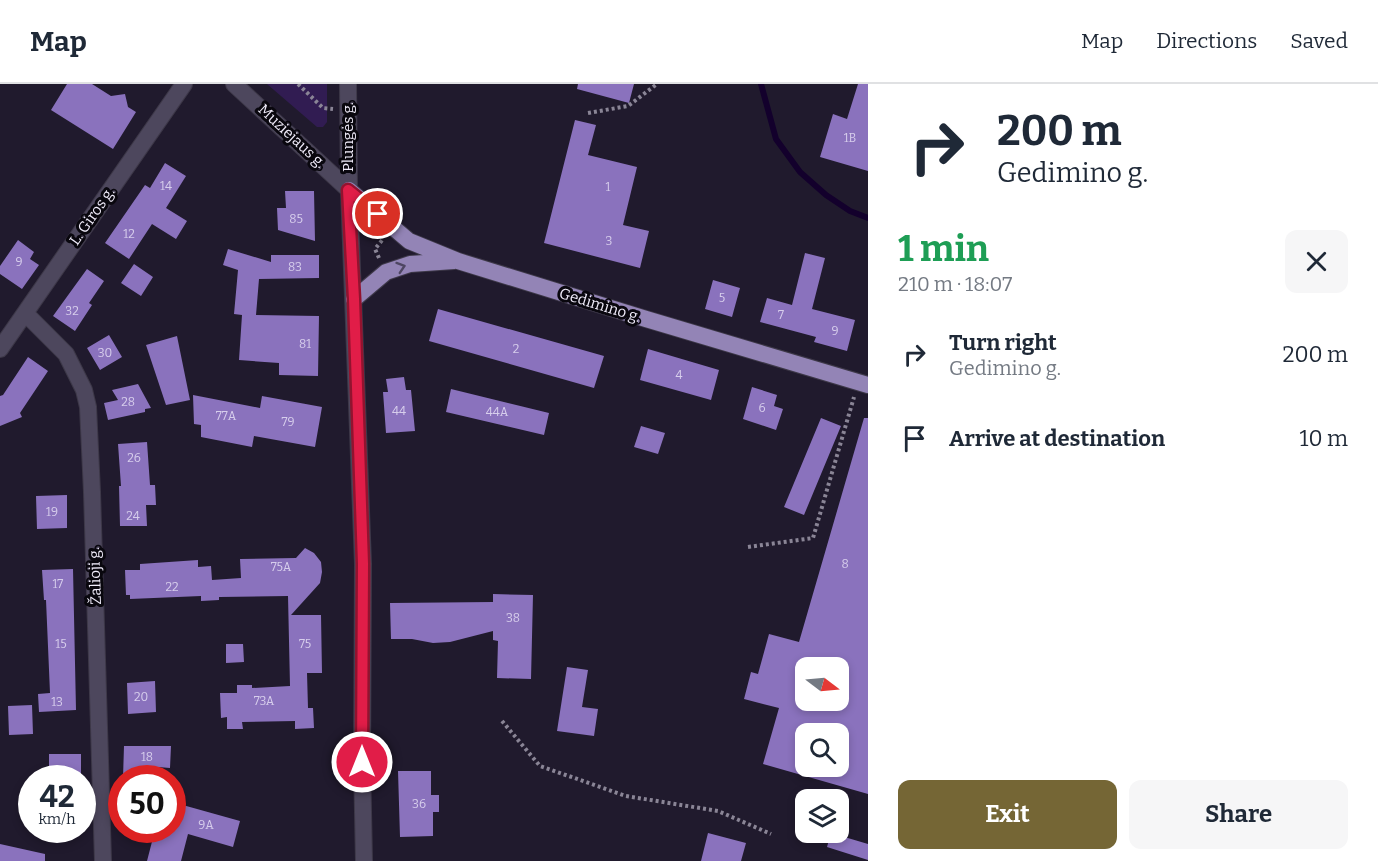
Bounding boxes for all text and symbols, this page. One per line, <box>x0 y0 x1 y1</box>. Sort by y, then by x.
text: Map <box>30 25 87 58</box>
text: Map <box>1081 28 1123 54</box>
text: Directions <box>1156 28 1257 54</box>
text: Saved <box>1290 28 1348 54</box>
street label: Muziejaus g. <box>255 100 329 172</box>
street label: Plungės g. <box>339 102 357 172</box>
text: 200 m <box>997 106 1122 156</box>
icon: right <box>898 108 976 186</box>
house number: 1B <box>844 131 856 145</box>
text: Gedimino g. <box>997 157 1148 189</box>
house number: 14 <box>160 179 172 193</box>
house number: 1 <box>606 180 611 194</box>
street label: L. Giros g. <box>66 184 118 248</box>
pin <box>352 188 403 239</box>
icon: arrive <box>361 197 394 230</box>
house number: 85 <box>289 212 303 226</box>
house number: 12 <box>123 227 135 241</box>
text: 1 min <box>898 227 989 271</box>
button: close <box>1285 230 1348 293</box>
house number: 3 <box>606 234 613 248</box>
house number: 9 <box>15 255 23 269</box>
house number: 83 <box>288 260 302 274</box>
one-way arrow <box>395 262 406 274</box>
text: 210 m · 18:07 <box>898 272 1012 296</box>
street label: Gedimino g. <box>557 284 643 326</box>
house number: 5 <box>719 291 725 305</box>
house number: 32 <box>65 304 79 318</box>
house number: 7 <box>778 308 784 322</box>
house number: 9 <box>831 324 839 338</box>
text: Turn right <box>949 329 1057 356</box>
house number: 81 <box>299 337 311 351</box>
icon: right <box>898 338 931 371</box>
text: 200 m <box>1282 341 1348 368</box>
house number: 2 <box>513 342 519 356</box>
house number: 30 <box>98 346 112 360</box>
text: Gedimino g. <box>949 356 1061 380</box>
house number: 4 <box>675 368 683 382</box>
house number: 28 <box>121 395 135 409</box>
house number: 6 <box>758 401 766 415</box>
house number: 44 <box>392 404 406 418</box>
house number: 44A <box>486 405 509 419</box>
house number: 77A <box>216 409 237 423</box>
house number: 79 <box>282 415 294 429</box>
icon: arrive <box>898 422 931 455</box>
text: Arrive at destination <box>949 425 1165 452</box>
text: 10 m <box>1300 425 1348 452</box>
house number: 26 <box>127 451 141 465</box>
house number: 19 <box>46 505 58 519</box>
house number: 24 <box>126 509 140 523</box>
street label: Žalioji g. <box>85 547 105 605</box>
house number: 8 <box>841 557 849 571</box>
house number: 75A <box>271 560 292 574</box>
house number: 17 <box>53 577 63 591</box>
house number: 22 <box>165 580 179 594</box>
house number: 38 <box>506 611 520 625</box>
house number: 15 <box>55 637 67 651</box>
house number: 75 <box>299 637 311 651</box>
north arrow <box>795 657 849 711</box>
map controls <box>795 657 849 843</box>
house number: 20 <box>134 690 148 704</box>
house number: 73A <box>254 694 275 708</box>
house number: 13 <box>51 695 63 709</box>
button: search <box>795 723 849 777</box>
position arrow <box>330 730 394 794</box>
house number: 18 <box>141 750 153 764</box>
speed limit sign: 50 <box>108 765 186 843</box>
text: 42 <box>39 779 75 815</box>
button: Exit <box>898 780 1117 849</box>
button: Share <box>1129 780 1348 849</box>
button: layers <box>795 789 849 843</box>
house number: 36 <box>412 797 426 811</box>
text: km/h <box>38 810 76 828</box>
house number: 9A <box>198 818 214 832</box>

